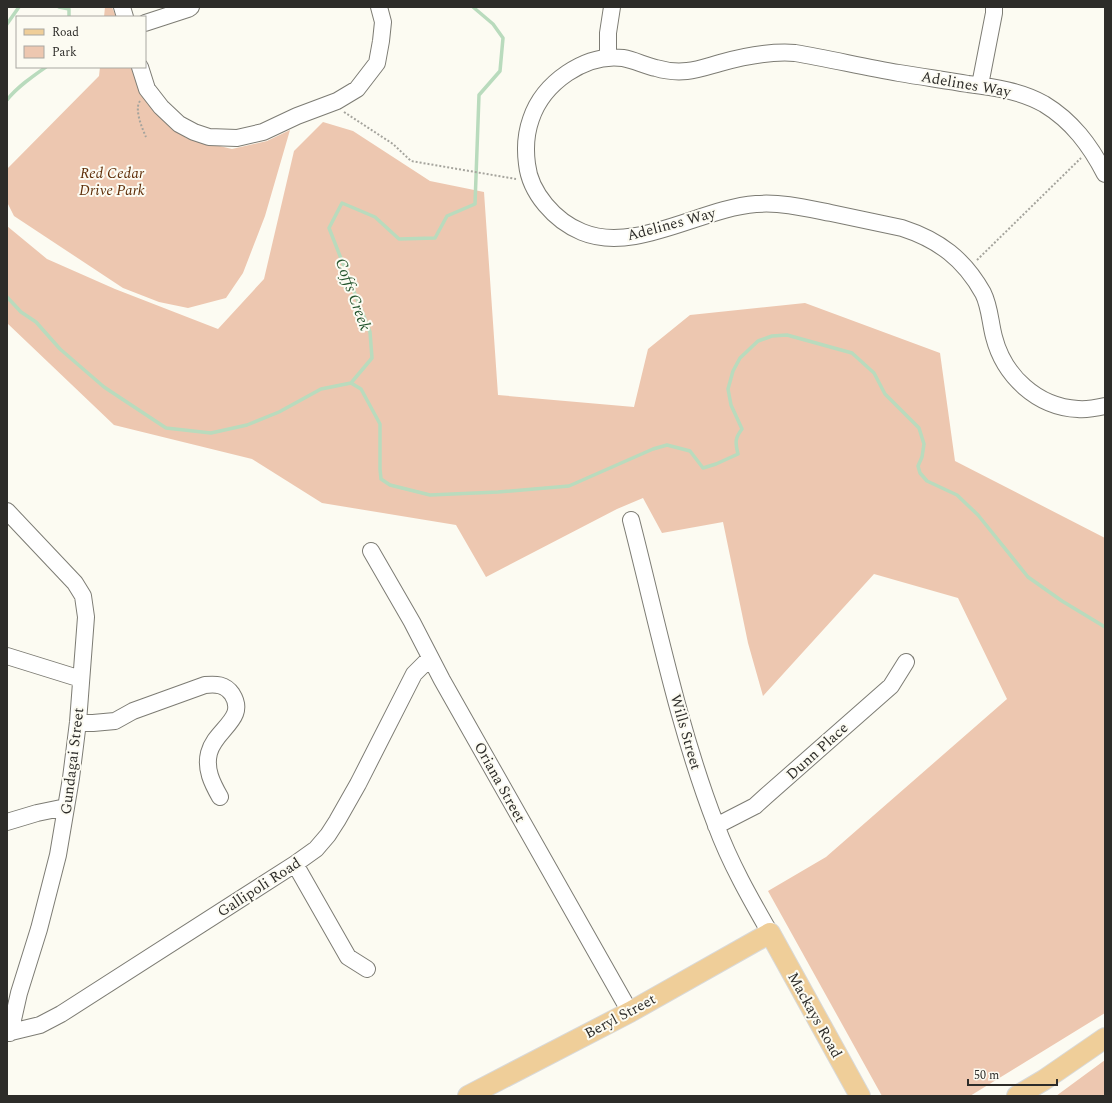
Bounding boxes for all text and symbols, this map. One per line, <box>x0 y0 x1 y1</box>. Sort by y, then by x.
legend <box>16 16 146 68</box>
text: Road <box>52 23 79 42</box>
text: Park <box>52 43 77 62</box>
street label: Adelines Way <box>919 65 1013 104</box>
park label: Red Cedar Drive Park <box>79 162 145 202</box>
street label: Adelines Way <box>624 201 719 247</box>
water label: Coffs Creek <box>329 255 377 335</box>
street label: Wills Street <box>664 692 707 773</box>
street label: Gundagai Street <box>55 706 90 816</box>
street label: Dunn Place <box>781 717 854 786</box>
street label: Oriana Street <box>468 738 531 827</box>
street label: Gallipoli Road <box>213 852 306 923</box>
street label: Mackays Road <box>781 968 848 1063</box>
street label: Beryl Street <box>580 988 660 1045</box>
scale bar <box>968 1061 1057 1087</box>
text: 50 m <box>974 1066 999 1085</box>

